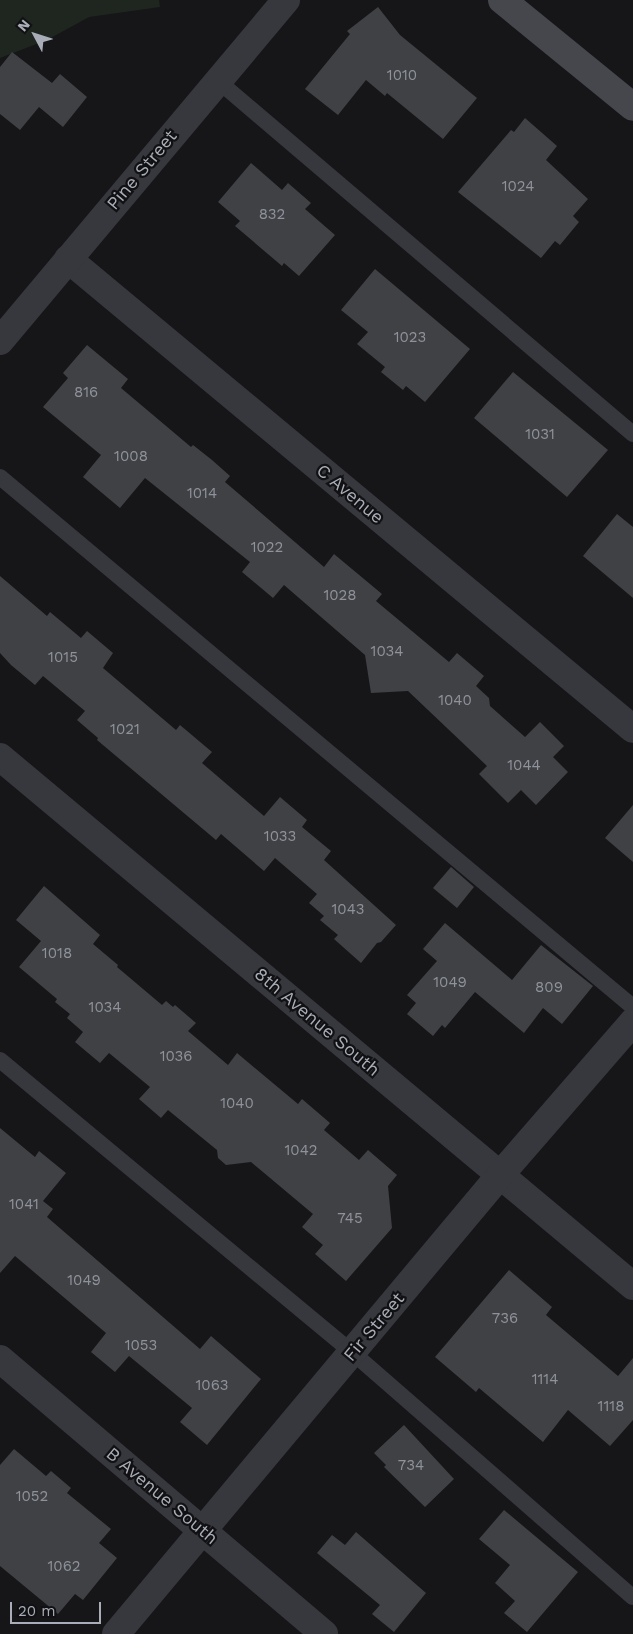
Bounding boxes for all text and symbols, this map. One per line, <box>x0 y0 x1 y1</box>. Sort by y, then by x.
north arrow <box>10 10 60 60</box>
text: N <box>14 16 33 34</box>
house number: 1010 <box>387 67 417 85</box>
street label: Pine Street <box>102 126 182 214</box>
house number: 1024 <box>502 178 534 196</box>
house number: 832 <box>259 206 285 224</box>
house number: 1023 <box>394 329 426 347</box>
house number: 816 <box>74 384 98 402</box>
house number: 1031 <box>525 426 555 444</box>
house number: 1008 <box>114 448 148 466</box>
street label: C Avenue <box>312 459 388 529</box>
house number: 1014 <box>187 485 217 503</box>
house number: 1022 <box>251 539 283 557</box>
house number: 1028 <box>323 587 357 605</box>
house number: 1034 <box>371 643 403 661</box>
house number: 1015 <box>48 649 78 667</box>
house number: 1040 <box>438 692 472 710</box>
house number: 1021 <box>110 721 140 739</box>
house number: 1044 <box>507 757 541 775</box>
house number: 1033 <box>264 828 296 846</box>
house number: 1043 <box>331 901 365 919</box>
house number: 1018 <box>42 945 72 963</box>
street label: 8th Avenue South <box>250 963 384 1081</box>
house number: 1049 <box>433 974 467 992</box>
house number: 809 <box>535 979 563 997</box>
house number: 1034 <box>89 999 121 1017</box>
house number: 1036 <box>160 1048 192 1066</box>
house number: 1040 <box>220 1095 254 1113</box>
house number: 1042 <box>284 1142 318 1160</box>
house number: 1041 <box>9 1196 39 1214</box>
house number: 745 <box>337 1210 363 1228</box>
house number: 1049 <box>67 1272 101 1290</box>
street label: Fir Street <box>339 1288 409 1366</box>
house number: 736 <box>492 1310 518 1328</box>
house number: 1053 <box>125 1337 157 1355</box>
house number: 1114 <box>532 1371 558 1389</box>
house number: 1063 <box>195 1377 229 1395</box>
house number: 1118 <box>598 1398 624 1416</box>
street label: B Avenue South <box>102 1443 222 1549</box>
house number: 734 <box>398 1457 424 1475</box>
house number: 1052 <box>16 1488 48 1506</box>
house number: 1062 <box>47 1558 81 1576</box>
scale bar <box>12 1592 104 1624</box>
text: 20 m <box>18 1602 56 1620</box>

